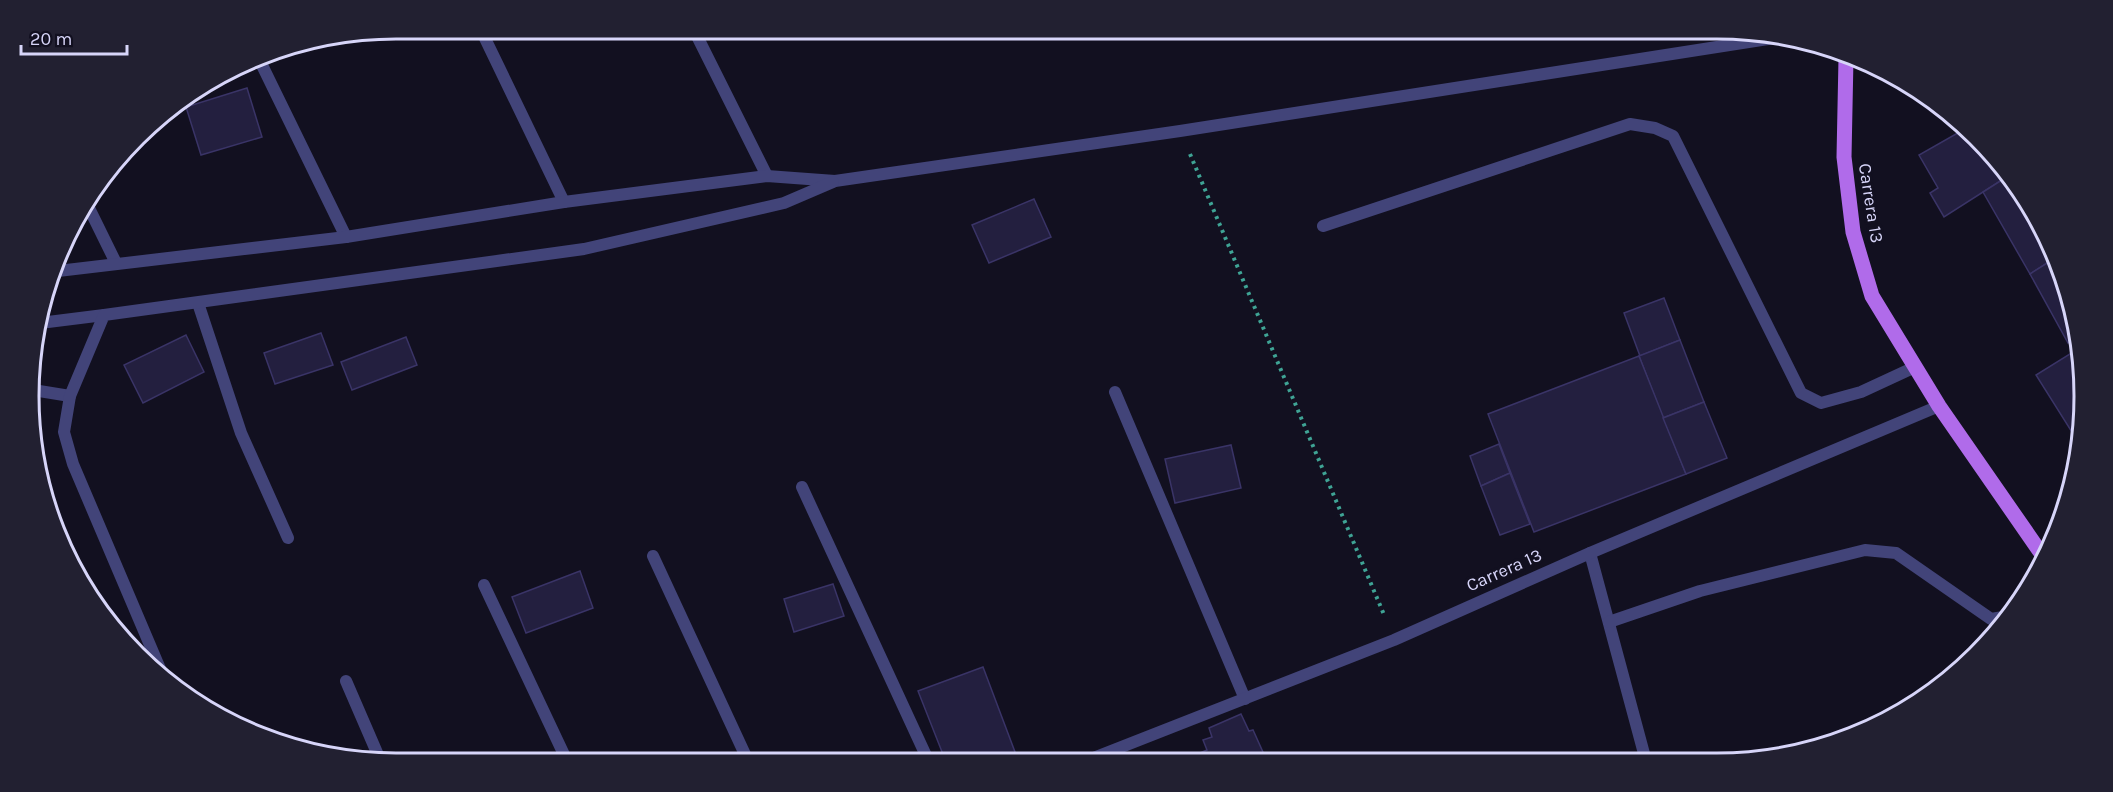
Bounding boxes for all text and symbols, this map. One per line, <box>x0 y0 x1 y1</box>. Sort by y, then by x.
scale bar <box>21 18 128 56</box>
text: 20 m <box>30 28 72 50</box>
street label: Carrera 13 <box>1854 162 1888 244</box>
street label: Carrera 13 <box>1463 544 1545 596</box>

